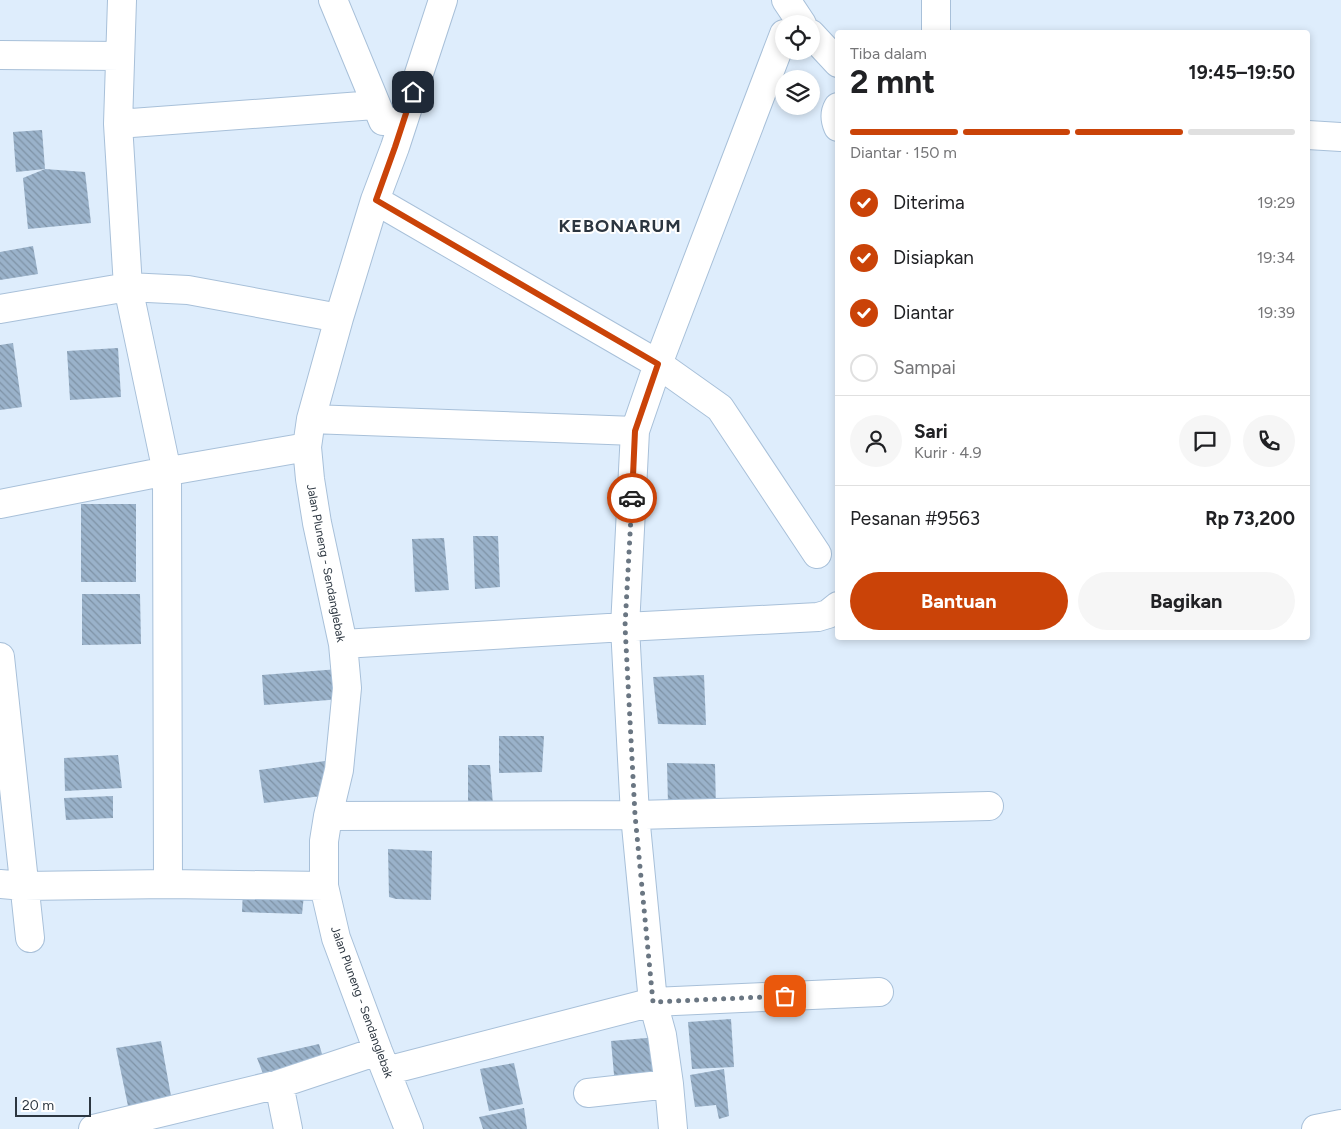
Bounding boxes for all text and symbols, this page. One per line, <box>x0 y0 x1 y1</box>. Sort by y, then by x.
map controls <box>775 15 820 115</box>
button: locate <box>775 15 820 60</box>
text: Tiba dalam <box>850 44 927 63</box>
text: 19:45–19:50 <box>1189 61 1295 84</box>
text: 2 mnt <box>850 63 935 101</box>
button: layers <box>775 70 820 115</box>
pin <box>392 71 434 113</box>
icon: home <box>399 78 427 106</box>
text: Diantar · 150 m <box>850 143 957 162</box>
icon: check <box>850 189 878 217</box>
text: Diterima <box>893 191 965 214</box>
text: 19:29 <box>1257 193 1295 212</box>
district label: KEBONARUM <box>558 215 682 237</box>
icon: check <box>850 244 878 272</box>
text: Disiapkan <box>893 246 974 269</box>
text: 19:34 <box>1257 248 1295 267</box>
icon: check <box>850 299 878 327</box>
text: Diantar <box>893 301 954 324</box>
text: 19:39 <box>1258 303 1295 322</box>
text: Sampai <box>893 356 956 379</box>
button: person <box>850 415 902 467</box>
button: chat <box>1179 415 1231 467</box>
button: phone <box>1243 415 1295 467</box>
text: Sari <box>914 420 948 443</box>
text: Kurir · 4.9 <box>914 443 981 462</box>
courier <box>607 473 657 523</box>
street label: Jalan Pluneng - Sendanglebak <box>304 483 348 643</box>
icon: car <box>618 484 646 512</box>
text: Pesanan #9563 <box>850 507 980 530</box>
text: Rp 73,200 <box>1205 507 1295 530</box>
button: Bantuan <box>850 572 1068 630</box>
button: Bagikan <box>1078 572 1295 630</box>
street label: Jalan Pluneng - Sendanglebak <box>328 924 396 1080</box>
pin <box>764 975 806 1017</box>
icon: bag <box>771 982 799 1010</box>
scale bar <box>15 1094 91 1117</box>
text: 20 m <box>22 1097 54 1114</box>

